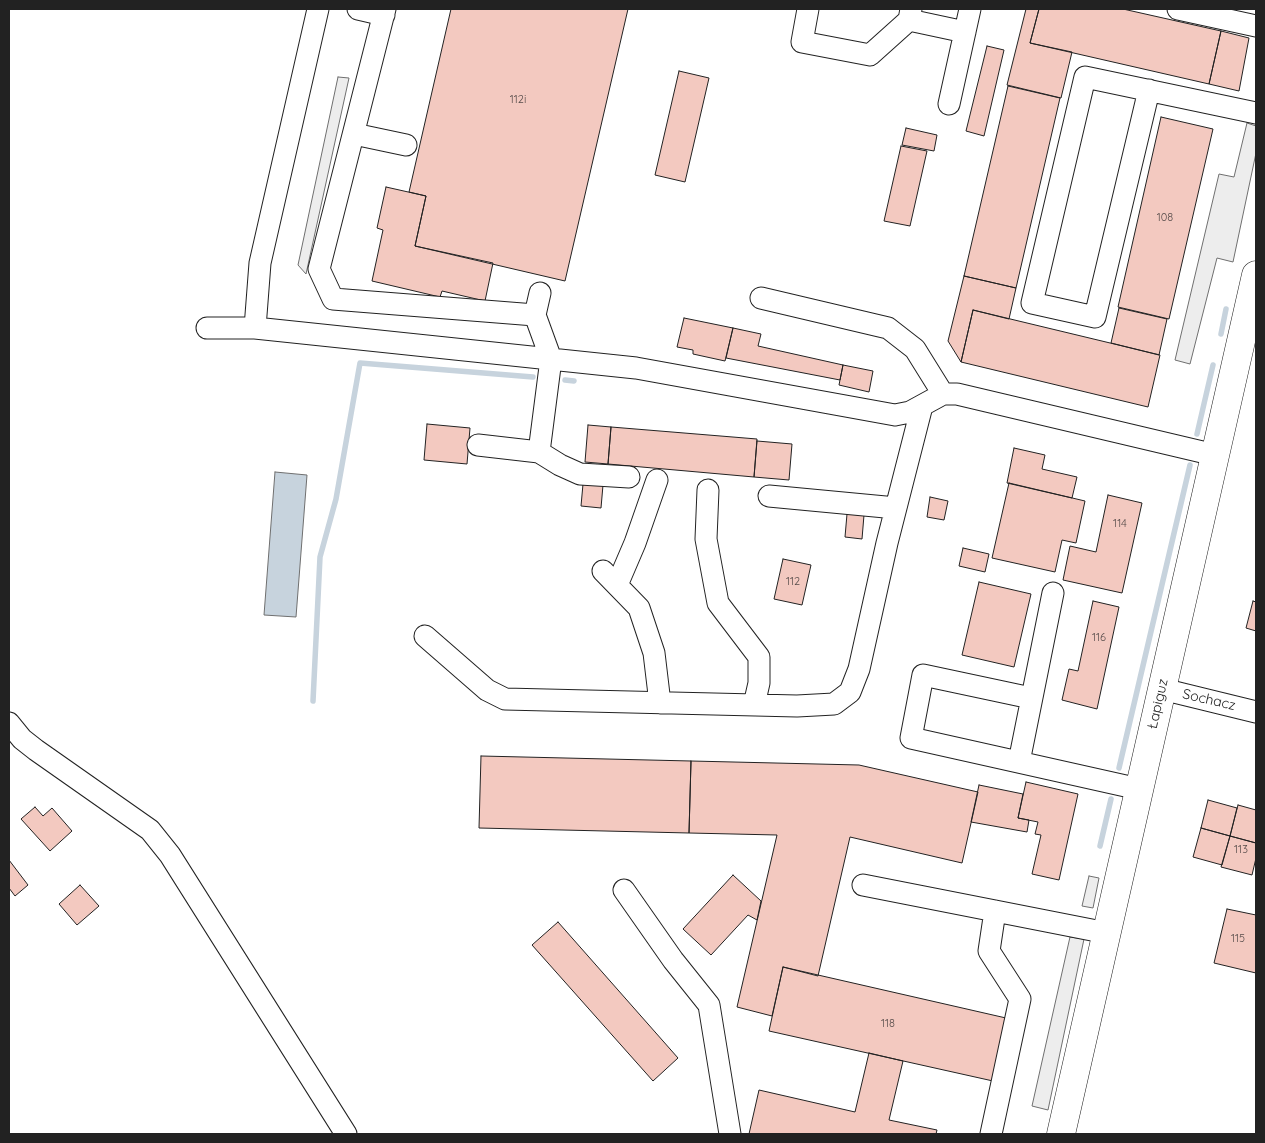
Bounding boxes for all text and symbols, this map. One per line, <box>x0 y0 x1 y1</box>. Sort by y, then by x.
house number: 112i <box>510 93 526 107</box>
house number: 108 <box>1157 211 1173 225</box>
house number: 114 <box>1113 517 1127 531</box>
house number: 112 <box>786 575 800 589</box>
house number: 116 <box>1092 631 1106 645</box>
street label: Łapiguz <box>1144 677 1172 731</box>
street label: Sochacz <box>1181 686 1237 714</box>
house number: 113 <box>1234 843 1248 857</box>
house number: 115 <box>1231 932 1245 946</box>
house number: 118 <box>881 1017 895 1031</box>

